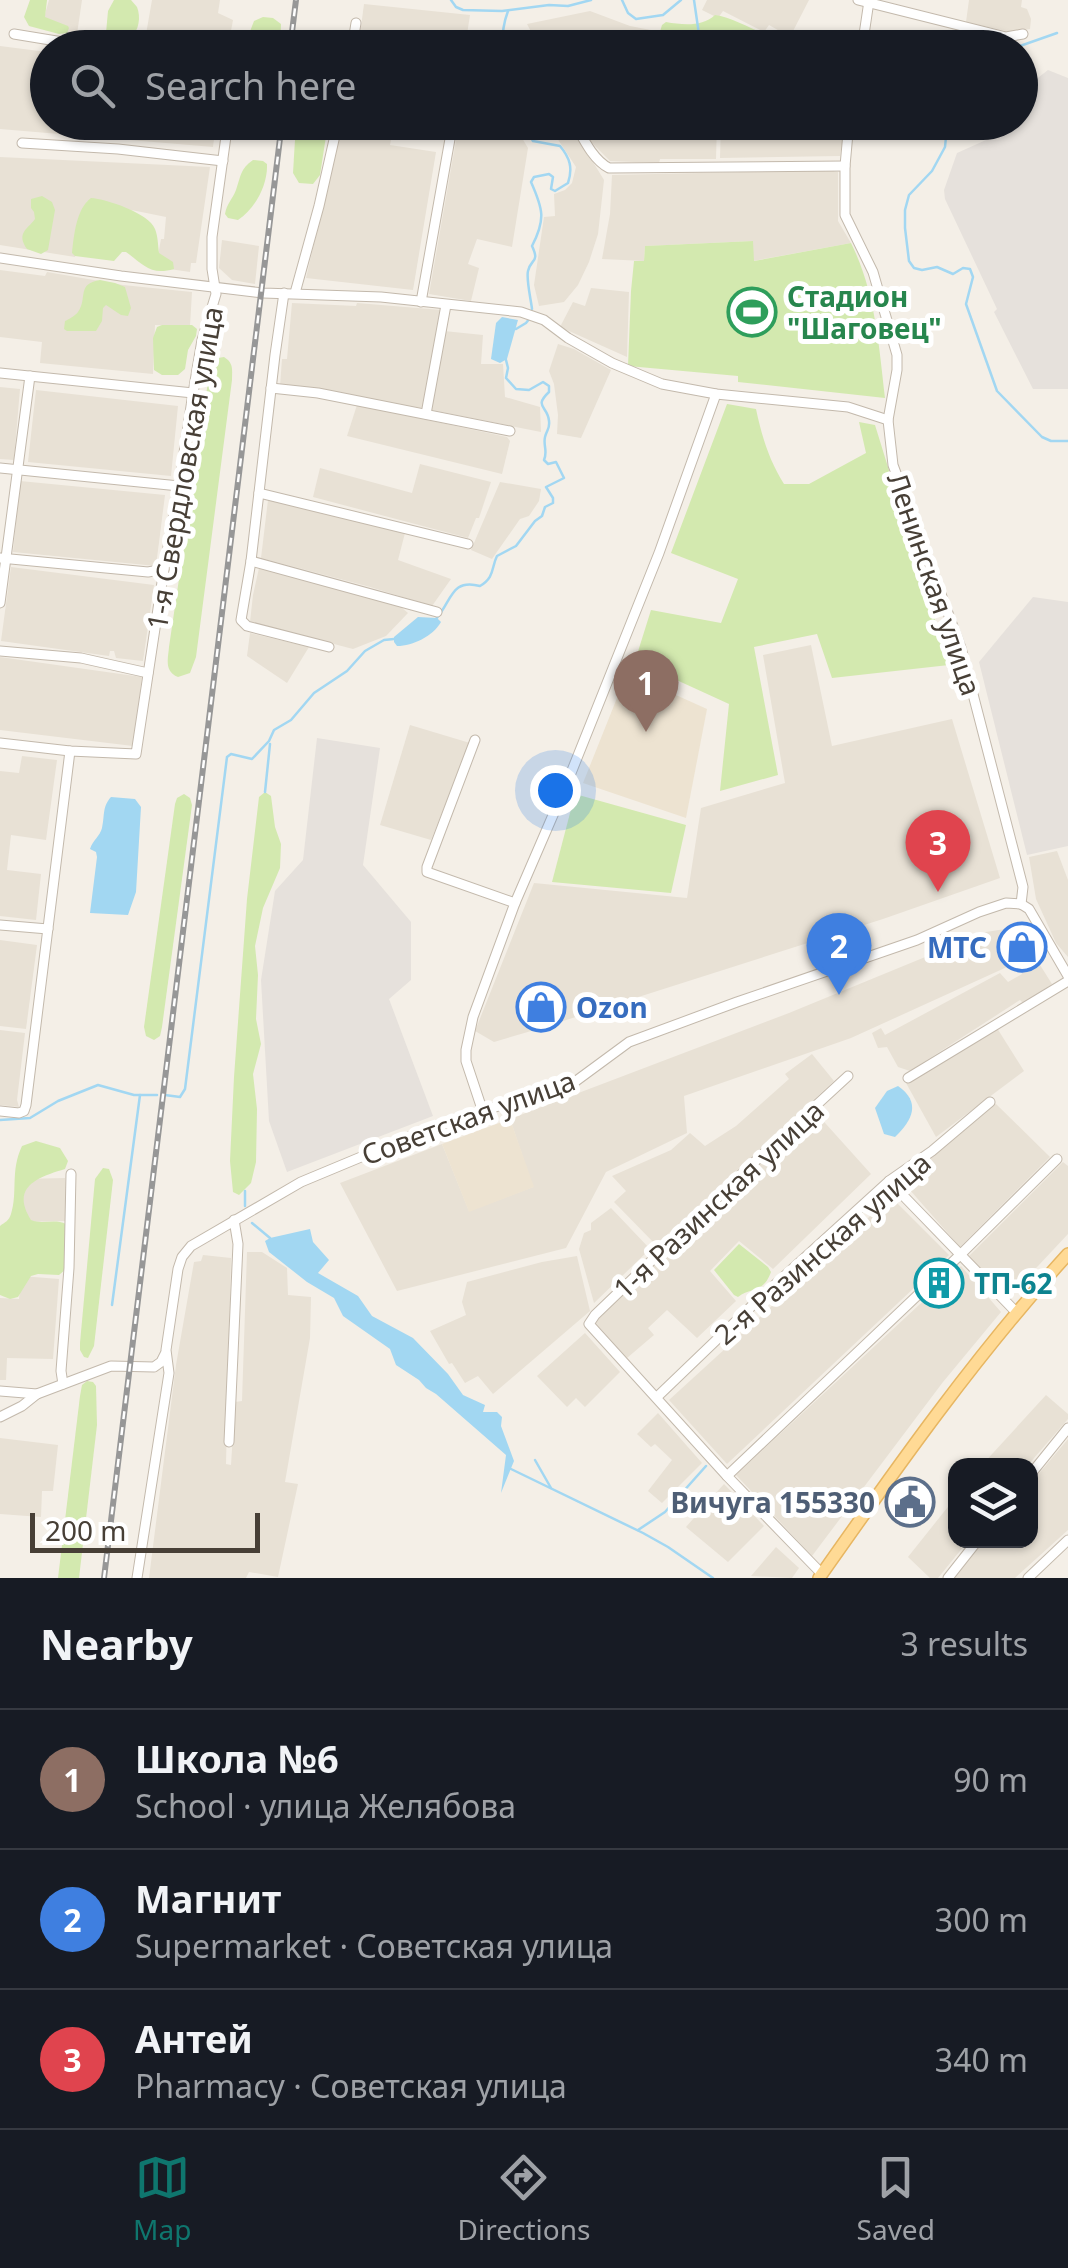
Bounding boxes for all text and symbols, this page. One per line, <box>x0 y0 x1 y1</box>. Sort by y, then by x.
search box <box>30 30 1038 140</box>
icon: search <box>65 58 120 113</box>
text: Search here <box>145 59 356 111</box>
place label: Стадион "Шаговец" <box>787 277 942 347</box>
sports icon: Стадион "Шаговец" <box>726 286 778 338</box>
street label: 1-я Свердловская улица <box>137 303 231 633</box>
street label: Ленинская улица <box>879 468 991 700</box>
pin: 1 <box>614 650 678 732</box>
your location <box>530 765 581 816</box>
pin: 3 <box>906 810 970 892</box>
pin: 2 <box>806 912 872 995</box>
shop icon: МТС <box>996 921 1048 973</box>
place label: МТС <box>927 928 987 966</box>
shop icon: Ozon <box>515 981 567 1033</box>
place label: Ozon <box>576 988 648 1026</box>
street label: Советская улица <box>356 1061 580 1173</box>
street label: 1-я Разинская улица <box>604 1091 832 1307</box>
street label: 2-я Разинская улица <box>706 1143 938 1353</box>
building icon: ТП-62 <box>913 1257 965 1309</box>
place label: ТП-62 <box>974 1264 1052 1302</box>
map controls <box>948 1458 1038 1548</box>
button: layers <box>948 1458 1038 1548</box>
public building icon: Вичуга 155330 <box>884 1476 936 1528</box>
place label: Вичуга 155330 <box>670 1483 875 1521</box>
scale bar <box>30 1508 260 1552</box>
text: 200 m <box>45 1511 127 1549</box>
text: Nearby <box>40 1615 193 1672</box>
text: 3 results <box>901 1622 1028 1665</box>
text: Школа №6 <box>135 1732 339 1784</box>
text: 1 <box>63 1758 82 1801</box>
text: 90 m <box>953 1758 1028 1801</box>
text: School · улица Желябова <box>135 1784 516 1827</box>
text: Магнит <box>135 1872 281 1924</box>
text: 2 <box>63 1898 82 1941</box>
text: 300 m <box>935 1898 1028 1941</box>
text: Supermarket · Советская улица <box>135 1924 613 1967</box>
text: Антей <box>135 2012 253 2064</box>
text: 3 <box>63 2038 82 2081</box>
text: 340 m <box>935 2038 1028 2081</box>
text: Pharmacy · Советская улица <box>135 2064 567 2107</box>
tab: Map <box>133 2150 191 2248</box>
tab: Directions <box>458 2150 590 2248</box>
tab: Saved <box>857 2150 935 2248</box>

